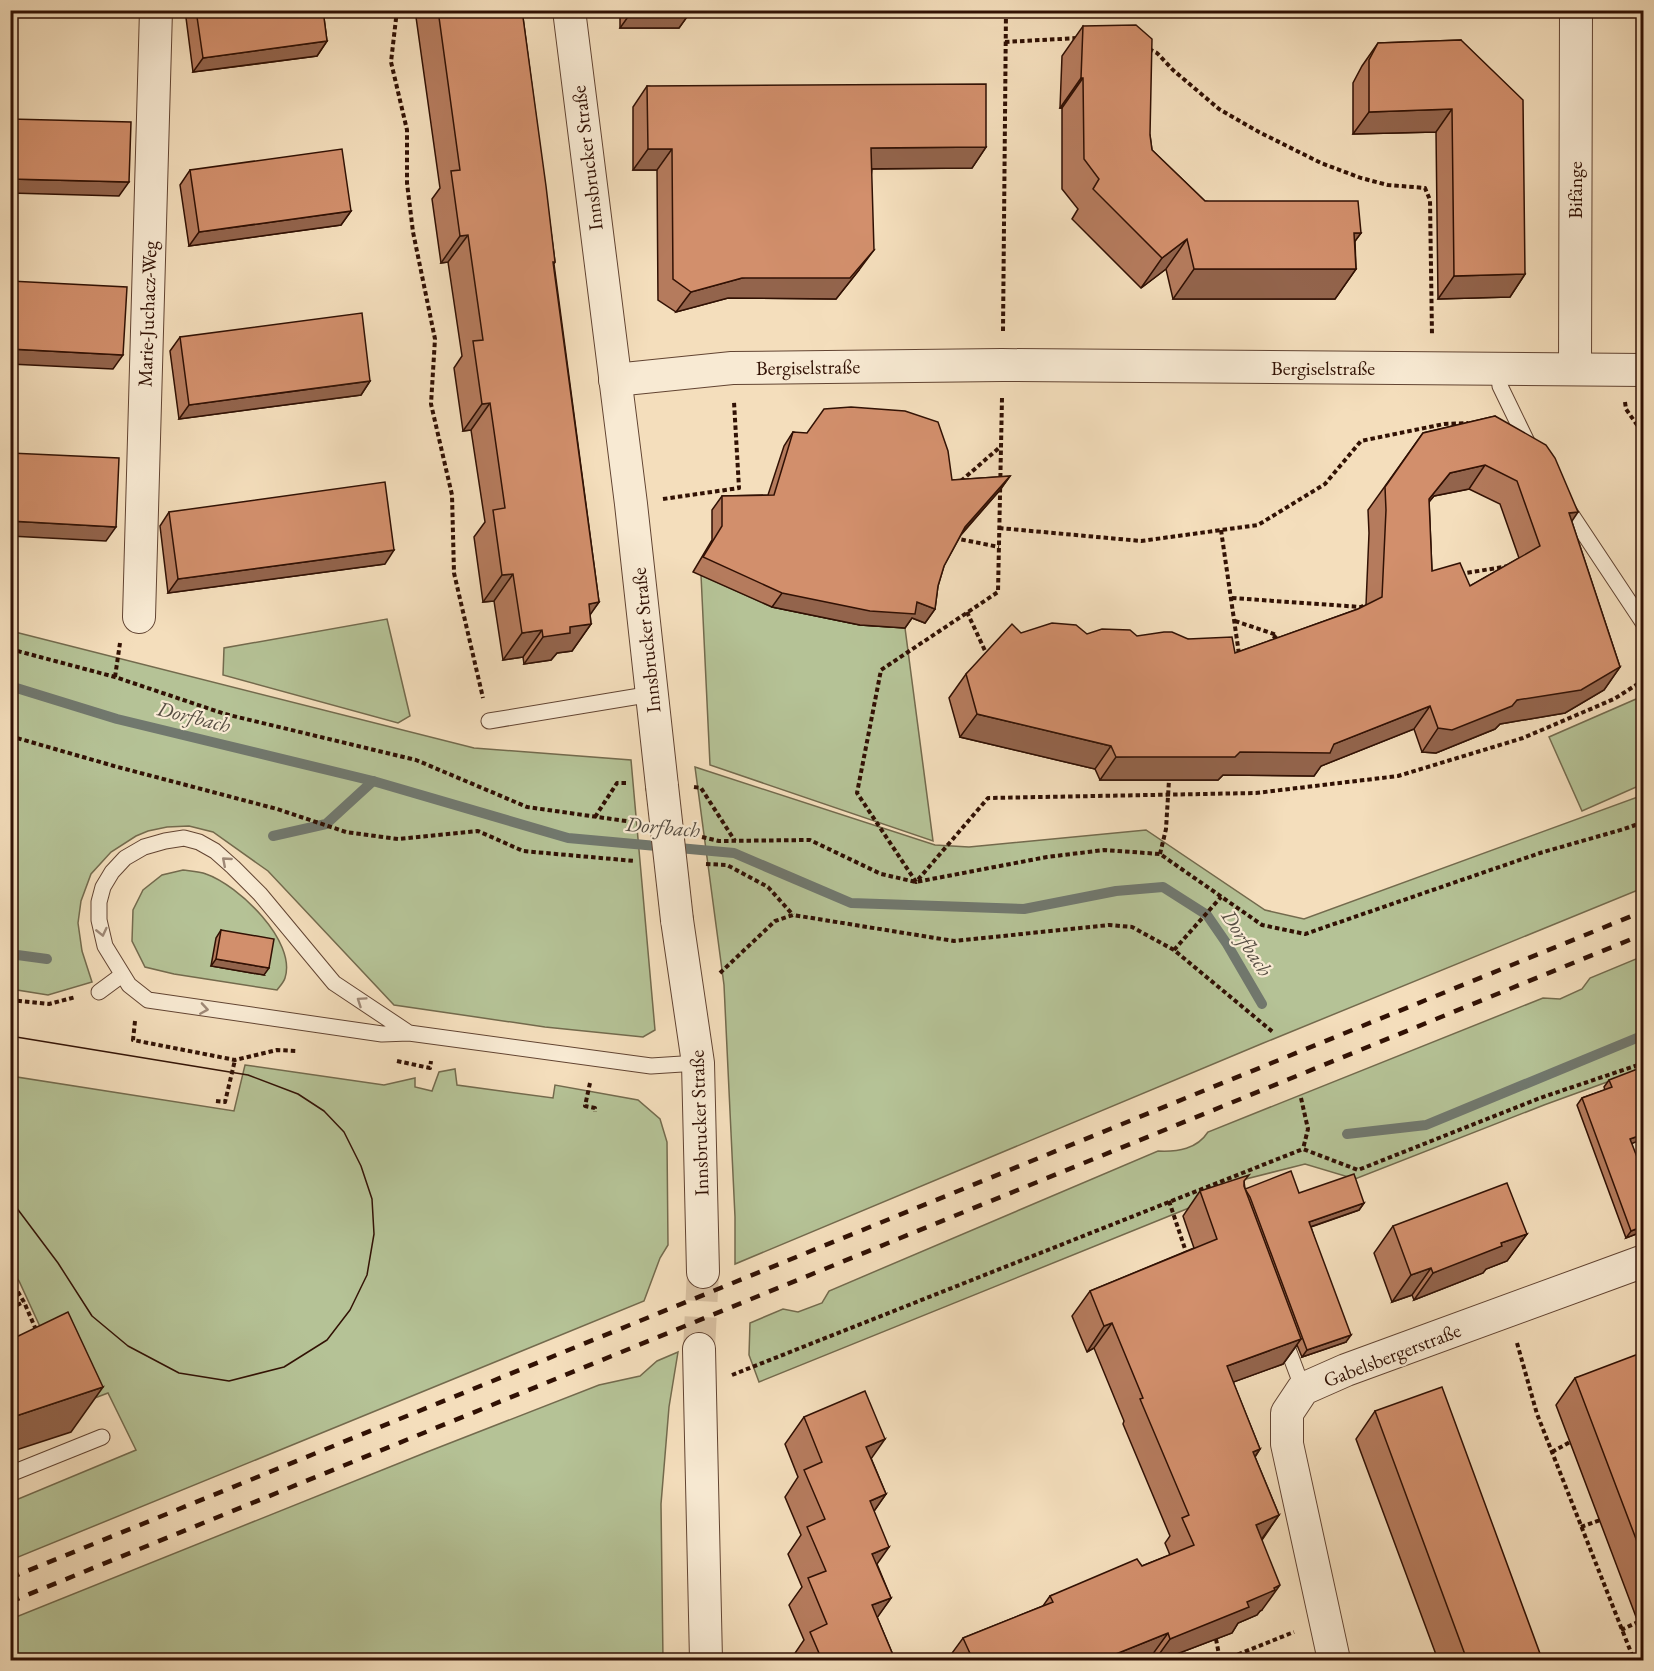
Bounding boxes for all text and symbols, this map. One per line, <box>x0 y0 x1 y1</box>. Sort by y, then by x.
street label: Innsbrucker Straße <box>565 84 609 232</box>
street label: Bifänge <box>1562 161 1588 219</box>
street label: Marie-Juchacz-Weg <box>131 240 163 388</box>
street label: Bergiselstraße <box>756 353 860 381</box>
street label: Bergiselstraße <box>1271 355 1375 381</box>
street label: Innsbrucker Straße <box>625 566 667 714</box>
water label: Dorfbach <box>154 694 234 739</box>
water label: Dorfbach <box>624 810 701 843</box>
one-way arrow <box>223 857 233 868</box>
water label: Dorfbach <box>1215 903 1279 981</box>
one-way arrow <box>95 927 108 937</box>
one-way arrow <box>356 997 367 1008</box>
one-way arrow <box>199 1002 208 1014</box>
street label: Innsbrucker Straße <box>683 1049 715 1196</box>
street label: Gabelsbergerstraße <box>1320 1317 1465 1393</box>

